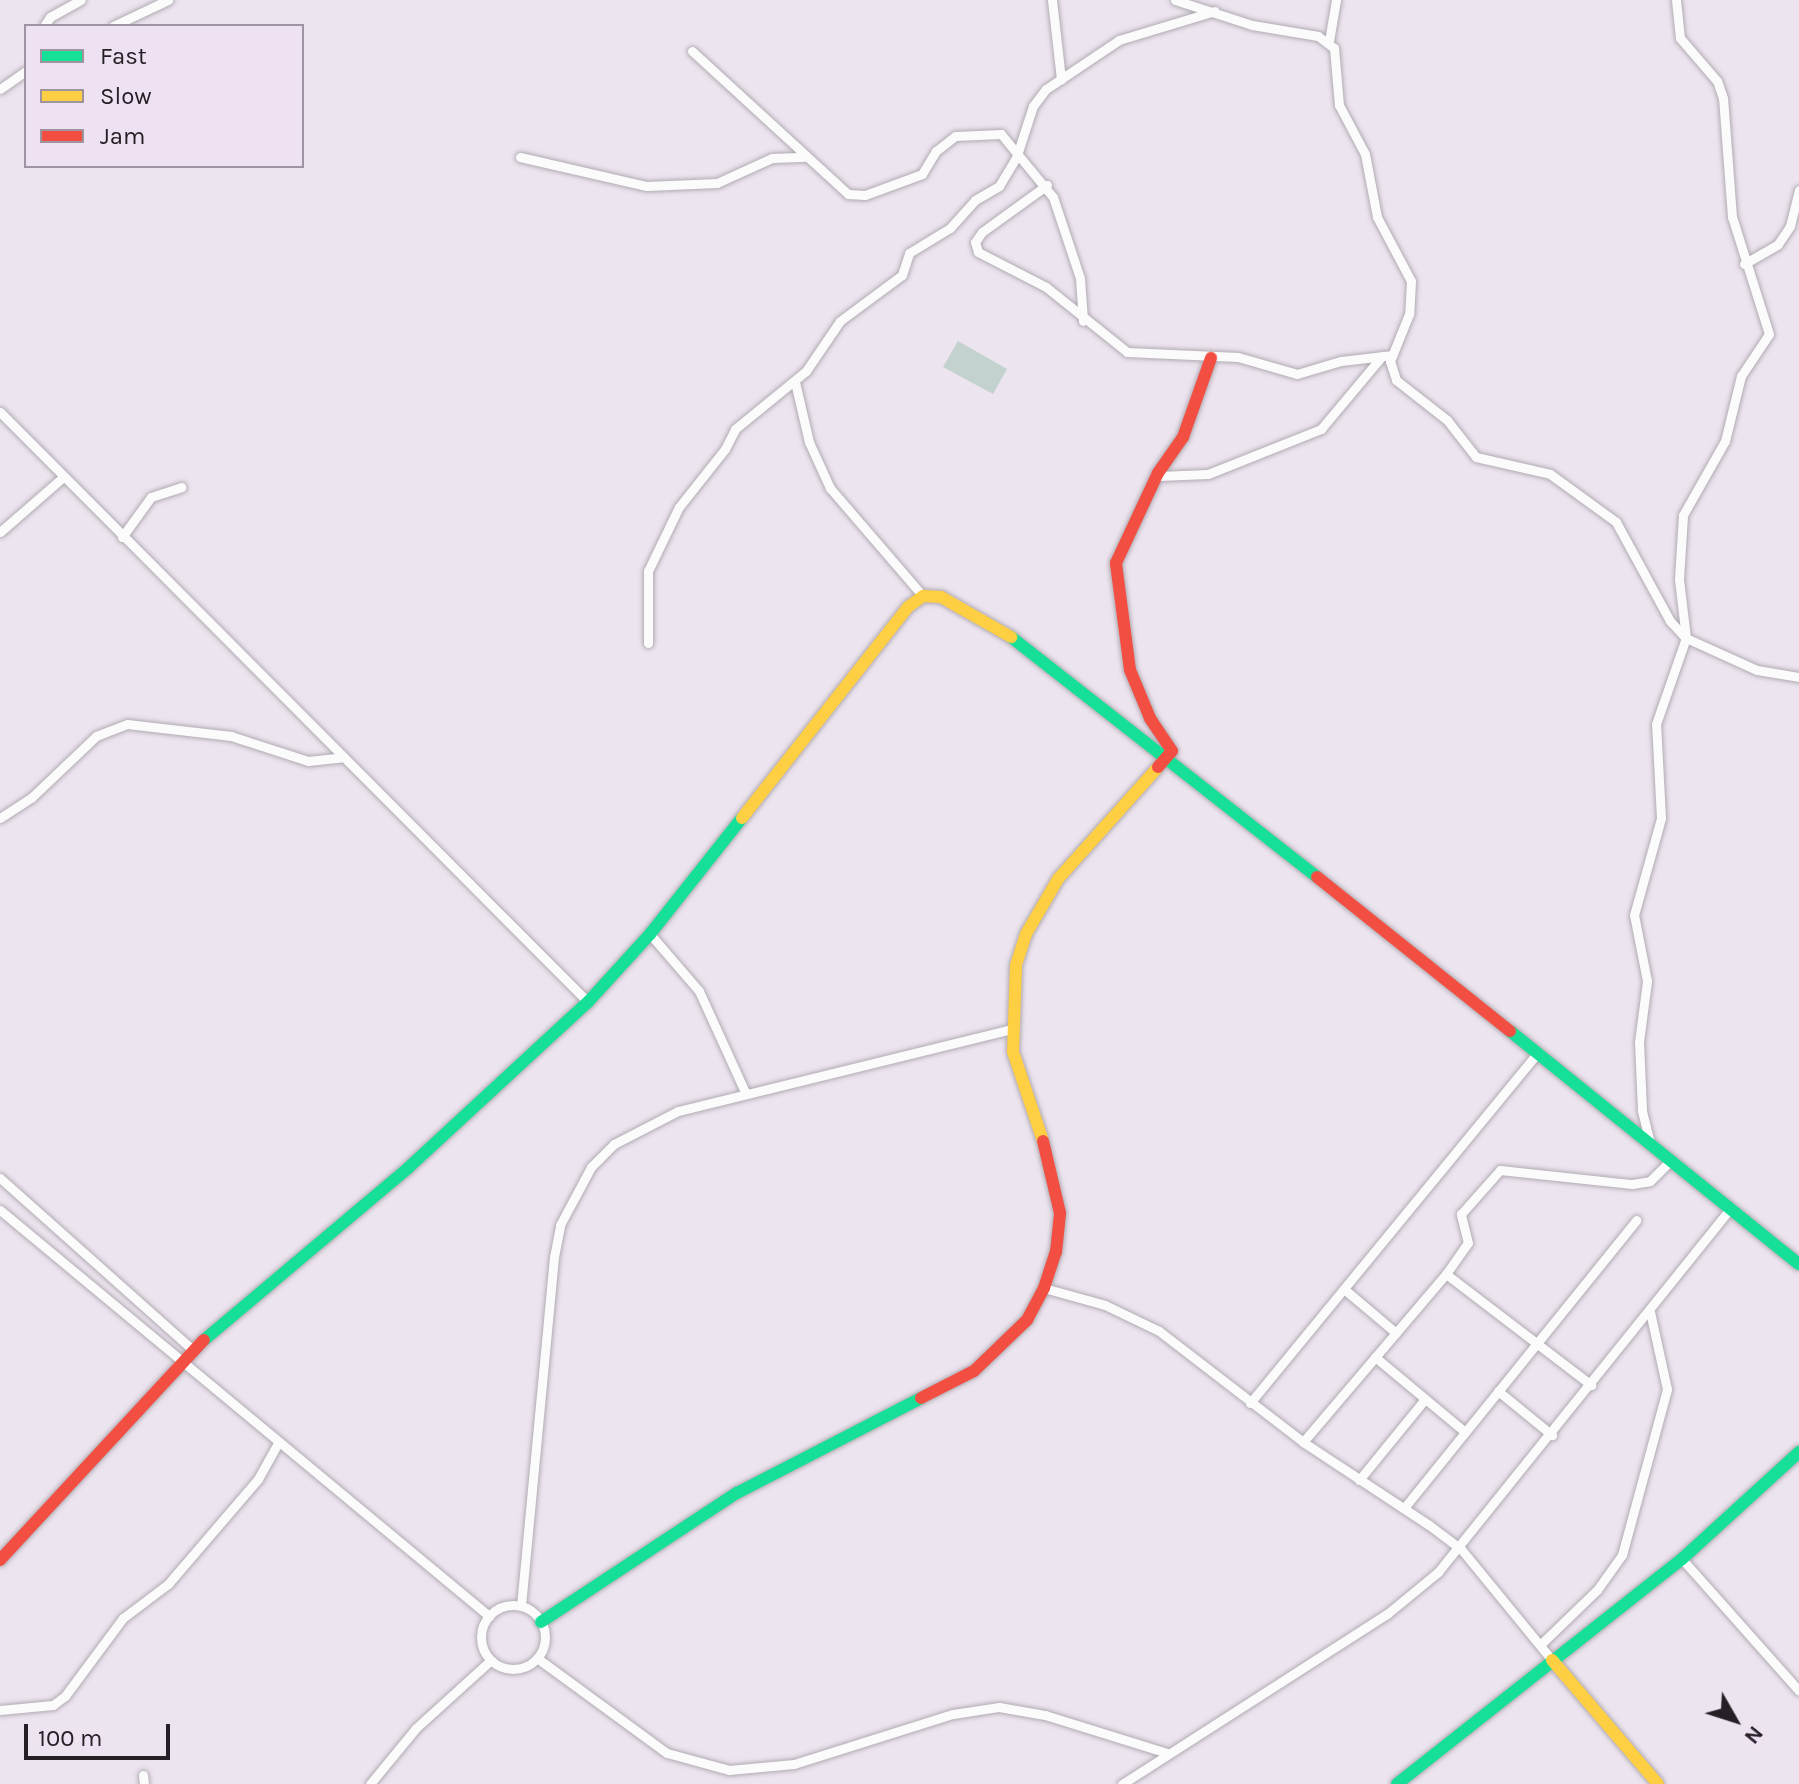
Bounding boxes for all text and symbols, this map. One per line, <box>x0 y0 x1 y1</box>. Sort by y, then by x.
legend <box>24 24 304 168</box>
text: Fast <box>100 42 147 70</box>
text: Slow <box>100 82 152 110</box>
text: Jam <box>100 122 145 150</box>
north arrow <box>1695 1680 1775 1760</box>
scale bar <box>28 1708 174 1758</box>
text: N <box>1739 1721 1769 1749</box>
text: 100 m <box>38 1724 103 1752</box>

